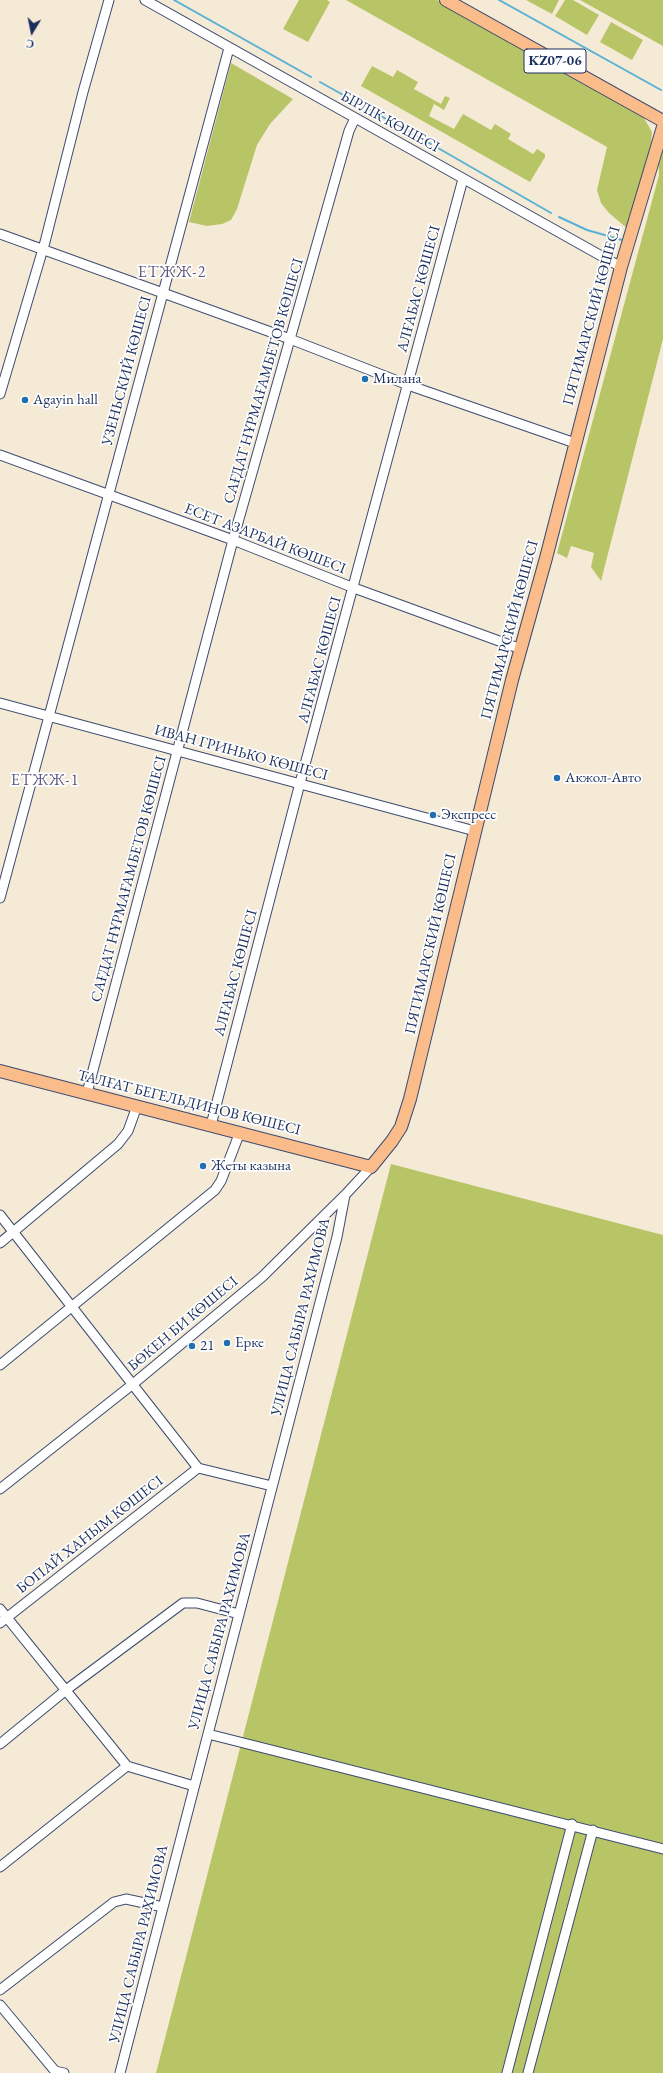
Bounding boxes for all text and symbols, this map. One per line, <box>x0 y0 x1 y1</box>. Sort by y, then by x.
north arrow <box>12 12 52 52</box>
text: С <box>25 36 35 51</box>
road number: KZ07-06 <box>524 49 586 73</box>
street label: БІРЛІК КӨШЕСІ <box>337 87 443 157</box>
street label: АЛҒАБАС КӨШЕСІ <box>393 224 445 354</box>
street label: ПЯТИМАРСКИЙ КӨШЕСІ <box>559 224 625 408</box>
street label: САҒДАТ НҰРМАҒАМБЕТОВ КӨШЕСІ <box>220 256 308 506</box>
district label: ЕТЖЖ-2 <box>138 263 206 283</box>
street label: УЗЕНЬСКИЙ КӨШЕСІ <box>98 294 156 448</box>
place label: Милана <box>373 370 421 388</box>
marker: Милана <box>360 374 370 384</box>
place label: Agayin hall <box>33 391 98 409</box>
marker: Agayin hall <box>20 395 30 405</box>
street label: ЕСЕТ АЗАРБАЙ КӨШЕСІ <box>182 500 348 578</box>
street label: ПЯТИМАРСКИЙ КӨШЕСІ <box>477 538 543 722</box>
street label: АЛҒАБАС КӨШЕСІ <box>294 595 346 725</box>
street label: ИВАН ГРИНЬКО КӨШЕСІ <box>152 721 330 785</box>
street label: САҒДАТ НҰРМАҒАМБЕТОВ КӨШЕСІ <box>87 754 171 1004</box>
place label: Акжол-Авто <box>565 769 641 787</box>
district label: ЕТЖЖ-1 <box>11 771 79 791</box>
marker: Акжол-Авто <box>552 773 562 783</box>
place label: Экспресс <box>441 806 496 824</box>
marker: Экспресс <box>428 810 438 820</box>
street label: ПЯТИМАРСКИЙ КӨШЕСІ <box>401 852 461 1036</box>
street label: АЛҒАБАС КӨШЕСІ <box>210 908 262 1038</box>
street label: ТАЛҒАТ БЕГЕЛЬДИНОВ КӨШЕСІ <box>76 1067 302 1139</box>
place label: Жеты казына <box>211 1157 291 1175</box>
marker: Жеты казына <box>198 1161 208 1171</box>
street label: УЛИЦА САБЫРА РАХИМОВА <box>268 1216 334 1418</box>
street label: БӨКЕН БИ КӨШЕСІ <box>124 1273 242 1375</box>
place label: Ерке <box>235 1334 264 1352</box>
place label: 21 <box>200 1337 214 1355</box>
marker: Ерке <box>222 1338 232 1348</box>
marker: 21 <box>187 1341 197 1351</box>
street label: БОПАЙ ХАНЫМ КӨШЕСІ <box>13 1472 167 1598</box>
street label: УЛИЦА САБЫРА РАХИМОВА <box>185 1530 255 1732</box>
street label: УЛИЦА САБЫРА РАХИМОВА <box>106 1843 172 2045</box>

